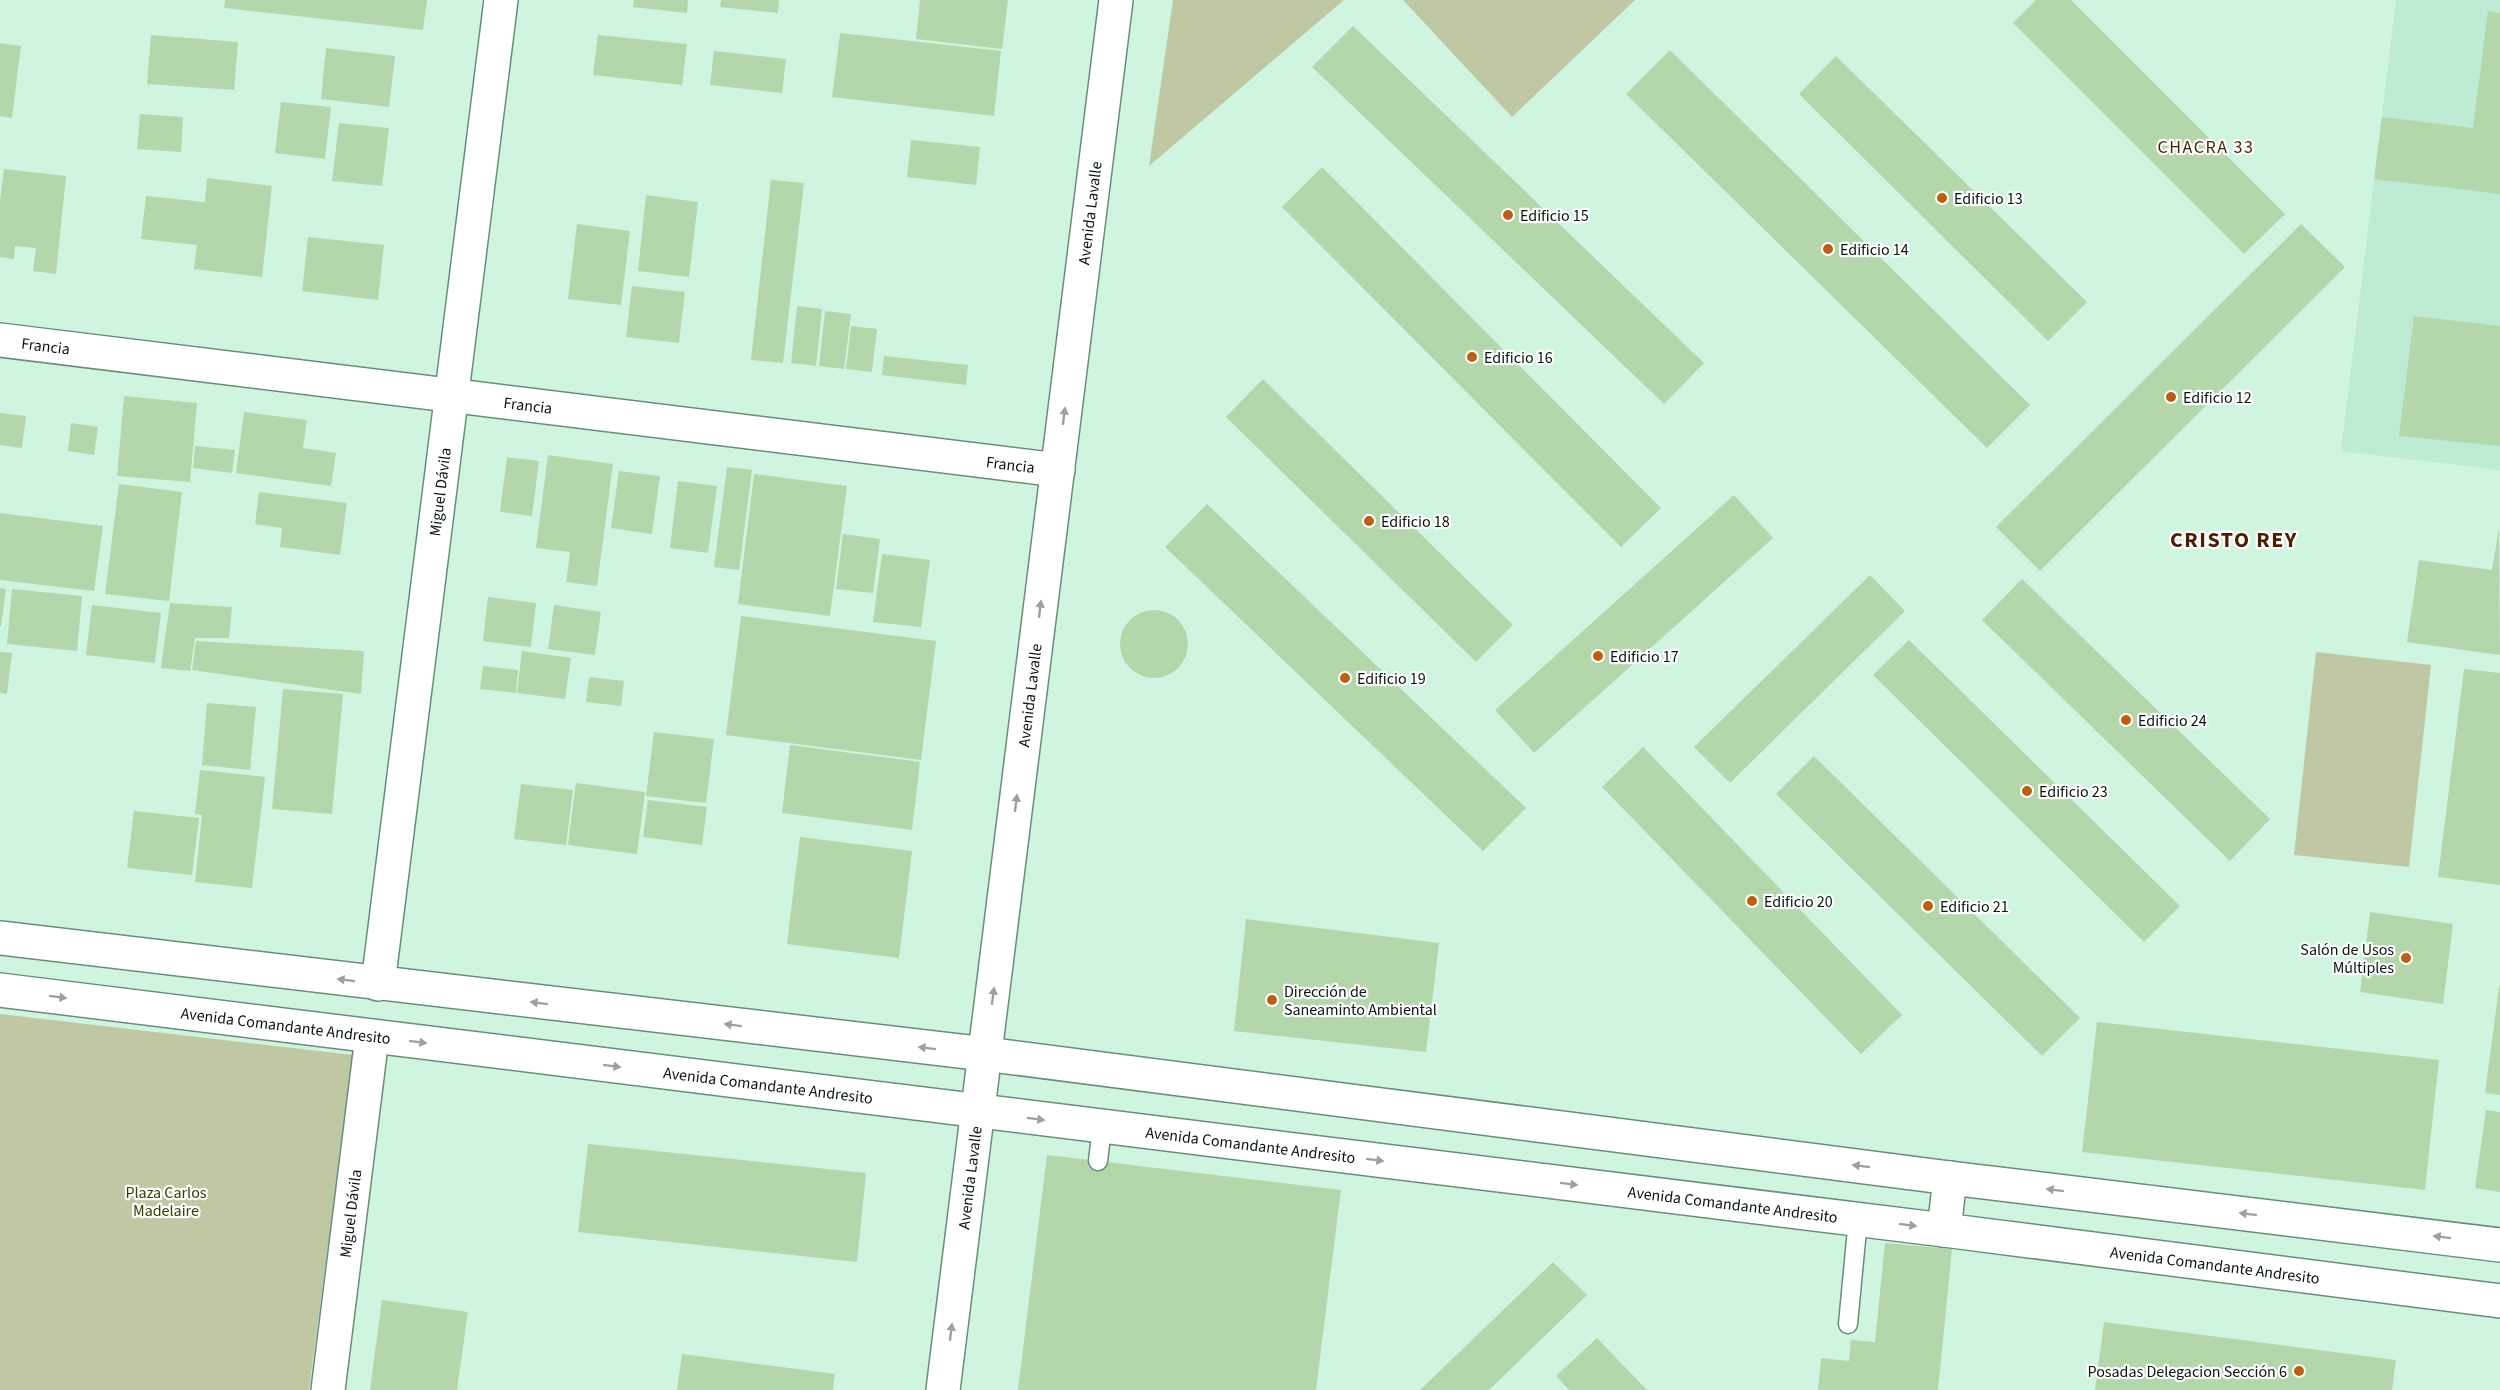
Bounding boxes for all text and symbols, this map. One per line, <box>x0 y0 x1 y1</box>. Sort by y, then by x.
district label: CHACRA 33 <box>2158 135 2254 160</box>
street label: Avenida Lavalle <box>1073 160 1108 266</box>
place label: Edificio 13 <box>1954 188 2023 210</box>
marker: Edificio 13 <box>1935 191 1949 205</box>
place label: Edificio 15 <box>1520 205 1589 227</box>
marker: Edificio 15 <box>1501 208 1515 222</box>
place label: Edificio 14 <box>1840 239 1909 261</box>
marker: Edificio 14 <box>1821 242 1835 256</box>
street label: Francia <box>20 333 71 361</box>
place label: Edificio 16 <box>1484 347 1553 369</box>
marker: Edificio 16 <box>1465 350 1479 364</box>
place label: Edificio 12 <box>2183 387 2252 409</box>
marker: Edificio 12 <box>2164 390 2178 404</box>
street label: Francia <box>502 392 554 420</box>
one-way arrow <box>1060 406 1069 425</box>
street label: Miguel Dávila <box>424 446 457 538</box>
street label: Francia <box>985 451 1036 479</box>
place label: Edificio 18 <box>1381 511 1450 533</box>
marker: Edificio 18 <box>1362 514 1376 528</box>
district label: CRISTO REY <box>2170 524 2298 556</box>
one-way arrow <box>1036 600 1045 619</box>
street label: Avenida Lavalle <box>1013 642 1048 748</box>
place label: Edificio 17 <box>1610 646 1679 668</box>
marker: Edificio 17 <box>1591 649 1605 663</box>
place label: Edificio 19 <box>1357 668 1426 690</box>
marker: Edificio 19 <box>1338 671 1352 685</box>
place label: Edificio 24 <box>2138 710 2207 732</box>
marker: Edificio 24 <box>2119 713 2133 727</box>
place label: Edificio 23 <box>2039 781 2108 803</box>
marker: Edificio 23 <box>2020 784 2034 798</box>
one-way arrow <box>1012 793 1021 812</box>
place label: Edificio 20 <box>1764 891 1833 913</box>
marker: Edificio 20 <box>1745 894 1759 908</box>
place label: Edificio 21 <box>1940 896 2009 918</box>
marker: Edificio 21 <box>1921 899 1935 913</box>
place label: Salón de Usos Múltiples <box>2300 939 2394 979</box>
marker: Salón de Usos Múltiples <box>2399 951 2413 965</box>
one-way arrow <box>336 975 355 985</box>
place label: Dirección de Saneaminto Ambiental <box>1284 981 1437 1021</box>
one-way arrow <box>988 987 997 1006</box>
one-way arrow <box>49 992 68 1002</box>
marker: Dirección de Saneaminto Ambiental <box>1265 993 1279 1007</box>
one-way arrow <box>530 998 549 1007</box>
street label: Avenida Comandante Andresito <box>180 1002 392 1050</box>
one-way arrow <box>723 1020 742 1030</box>
one-way arrow <box>409 1038 428 1047</box>
one-way arrow <box>917 1043 936 1052</box>
one-way arrow <box>602 1062 621 1071</box>
street label: Avenida Comandante Andresito <box>662 1062 874 1110</box>
one-way arrow <box>1026 1114 1045 1123</box>
street label: Avenida Comandante Andresito <box>1144 1122 1356 1169</box>
street label: Avenida Lavalle <box>953 1125 988 1231</box>
one-way arrow <box>1366 1156 1385 1165</box>
one-way arrow <box>1852 1162 1871 1171</box>
street label: Miguel Dávila <box>335 1168 367 1259</box>
one-way arrow <box>1559 1179 1578 1189</box>
street label: Avenida Comandante Andresito <box>1627 1181 1839 1229</box>
park label: Plaza Carlos Madelaire <box>125 1182 207 1222</box>
one-way arrow <box>2045 1186 2064 1195</box>
one-way arrow <box>2239 1209 2258 1219</box>
one-way arrow <box>1899 1221 1918 1230</box>
one-way arrow <box>2432 1233 2451 1242</box>
street label: Avenida Comandante Andresito <box>2109 1241 2321 1290</box>
one-way arrow <box>946 1322 955 1341</box>
place label: Posadas Delegacion Sección 6 <box>2087 1361 2287 1383</box>
marker: Posadas Delegacion Sección 6 <box>2292 1364 2306 1378</box>

